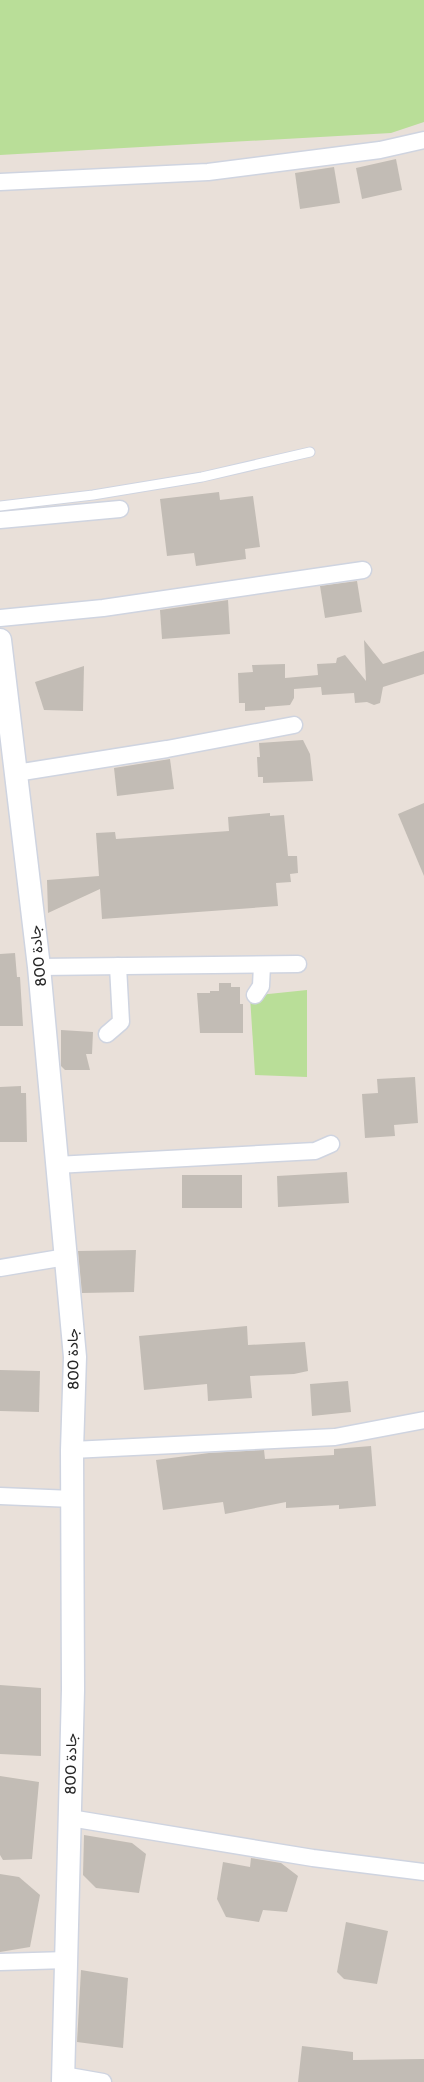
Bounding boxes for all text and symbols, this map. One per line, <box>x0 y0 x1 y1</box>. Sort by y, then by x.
street label: جادة 800 <box>26 924 50 988</box>
street label: جادة 800 <box>63 1328 83 1390</box>
street label: جادة 800 <box>61 1733 81 1795</box>

